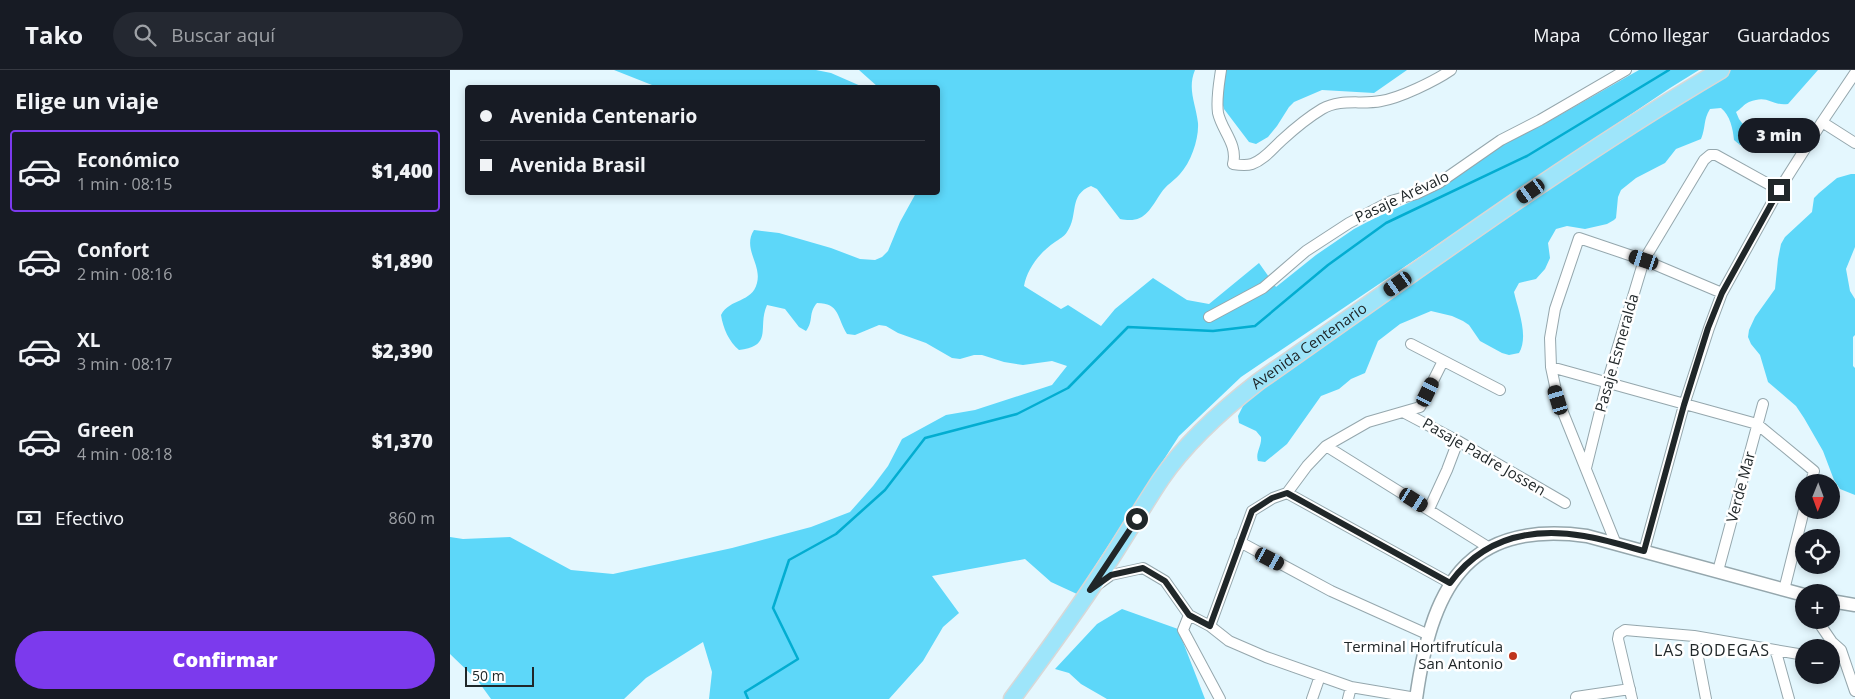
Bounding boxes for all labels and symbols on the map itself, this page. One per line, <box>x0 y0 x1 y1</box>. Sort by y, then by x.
callout: 3 min <box>1738 118 1820 152</box>
street label: Pasaje Arévalo <box>1351 166 1452 227</box>
car <box>1514 176 1547 206</box>
route end <box>1768 179 1790 201</box>
car <box>1627 248 1660 272</box>
car <box>1381 269 1414 299</box>
street label: Pasaje Esmeralda <box>1590 291 1643 414</box>
street label: Avenida Centenario <box>1246 298 1370 393</box>
car <box>1414 375 1441 409</box>
car <box>1546 383 1569 417</box>
street label: Pasaje Padre Jossen <box>1419 413 1550 500</box>
street label: Verde Mar <box>1721 449 1759 525</box>
north arrow <box>1795 474 1840 519</box>
car <box>1397 486 1430 514</box>
route start <box>1126 508 1148 530</box>
car <box>1253 545 1286 573</box>
place label: Terminal Hortifrutícula San Antonio <box>1344 636 1503 673</box>
district label: LAS BODEGAS <box>1654 639 1770 661</box>
marker: Terminal Hortifrutícula San Antonio <box>1507 650 1519 662</box>
scale bar <box>465 664 534 687</box>

